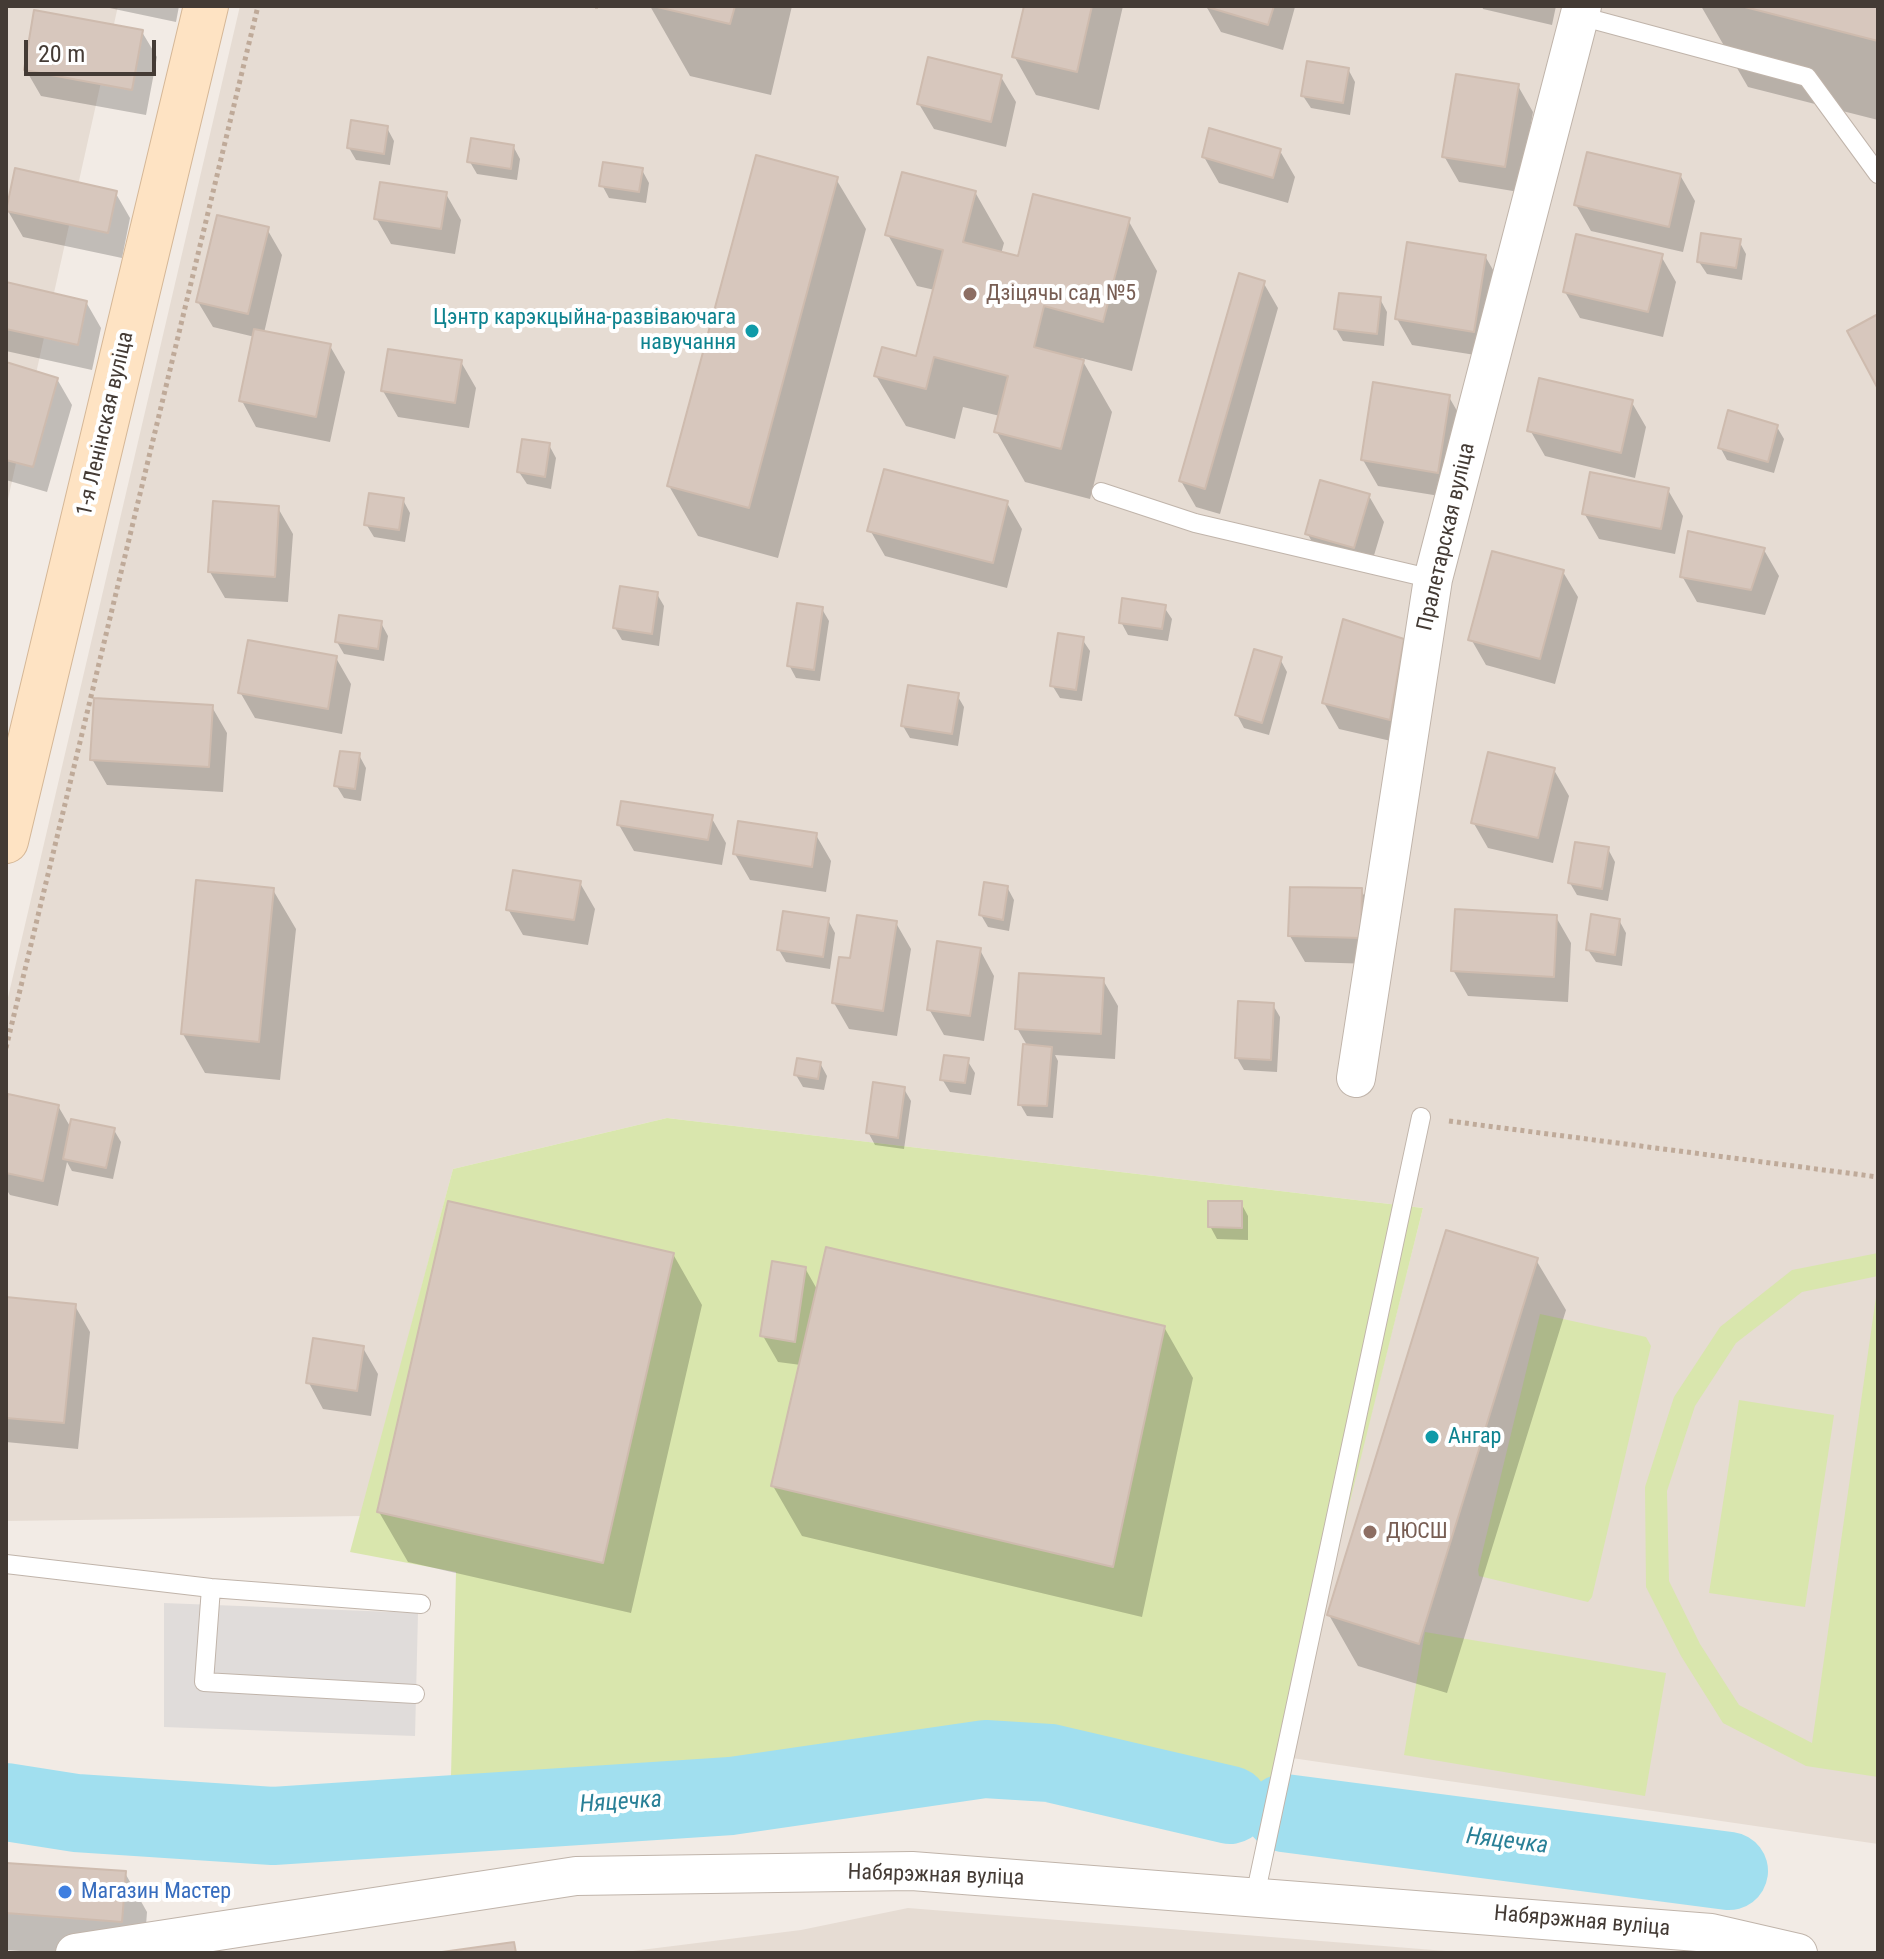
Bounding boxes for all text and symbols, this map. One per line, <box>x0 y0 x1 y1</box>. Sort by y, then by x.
scale bar <box>28 24 160 74</box>
text: 20 m <box>38 40 85 68</box>
place label: Дзіцячы сад №5 <box>986 281 1136 307</box>
marker: Дзіцячы сад №5 <box>961 285 979 303</box>
place label: Цэнтр карэкцыйна-развіваючага навучання <box>433 305 736 356</box>
marker: Цэнтр карэкцыйна-развіваючага навучання <box>743 322 761 340</box>
street label: 1-я Ленінская вуліца <box>72 329 140 519</box>
street label: Пралетарская вуліца <box>1413 440 1481 634</box>
place label: Ангар <box>1448 1424 1501 1450</box>
marker: Ангар <box>1423 1428 1441 1446</box>
place label: ДЮСШ <box>1386 1519 1448 1545</box>
marker: ДЮСШ <box>1361 1523 1379 1541</box>
water label: Няцечка <box>579 1786 663 1820</box>
water label: Няцечка <box>1464 1823 1550 1861</box>
street label: Набярэжная вуліца <box>847 1860 1025 1892</box>
place label: Магазин Мастер <box>81 1879 231 1905</box>
marker: Магазин Мастер <box>56 1883 74 1901</box>
street label: Набярэжная вуліца <box>1493 1901 1671 1943</box>

